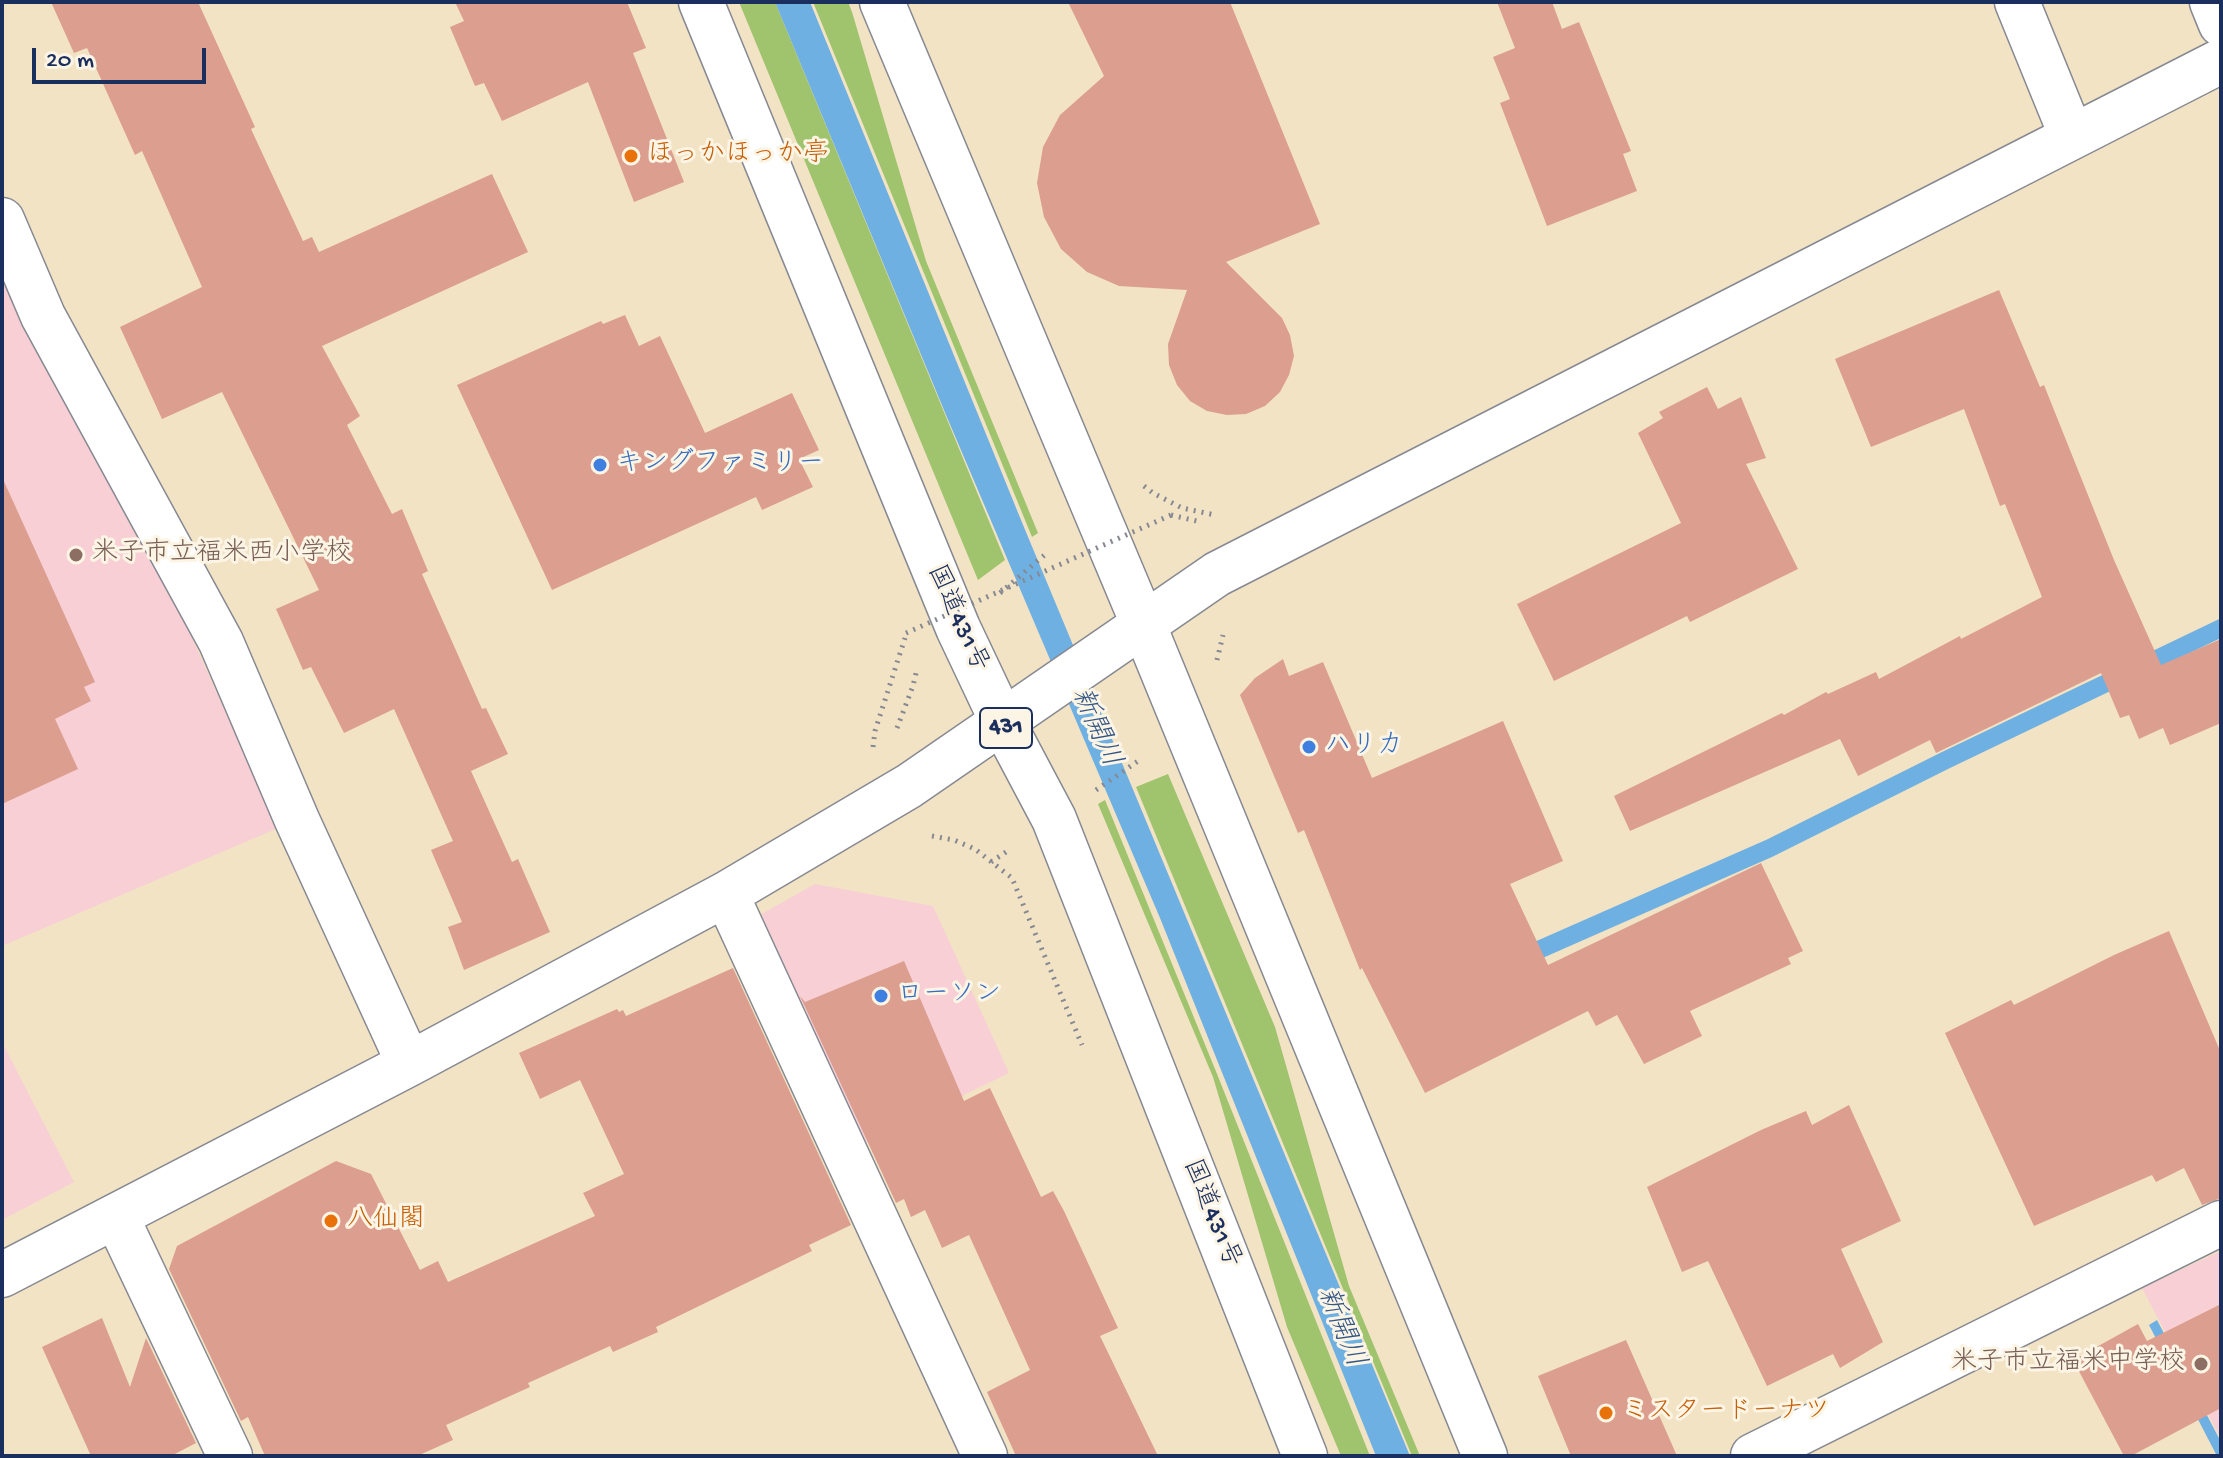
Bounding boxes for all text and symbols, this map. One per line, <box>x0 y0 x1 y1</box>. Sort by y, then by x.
scale bar <box>36 32 210 82</box>
text: 20 m <box>46 47 94 76</box>
place label: ほっかほっか亭 <box>647 140 829 172</box>
marker: ほっかほっか亭 <box>622 147 640 165</box>
place label: キングファミリー <box>616 449 824 481</box>
marker: キングファミリー <box>591 456 609 474</box>
place label: 米子市立福米西小学校 <box>92 539 352 571</box>
marker: 米子市立福米西小学校 <box>67 546 85 564</box>
street label: 国道431号 <box>919 560 993 678</box>
water label: 新開川 <box>1062 683 1126 773</box>
road number: 431 <box>980 708 1032 748</box>
place label: ハリカ <box>1325 731 1403 763</box>
marker: ハリカ <box>1300 738 1318 756</box>
place label: ローソン <box>897 980 1001 1012</box>
marker: ローソン <box>872 987 890 1005</box>
street label: 国道431号 <box>1174 1155 1246 1273</box>
place label: 八仙閣 <box>347 1205 425 1237</box>
marker: 八仙閣 <box>322 1212 340 1230</box>
water label: 新開川 <box>1308 1283 1370 1373</box>
place label: 米子市立福米中学校 <box>1951 1348 2185 1380</box>
marker: 米子市立福米中学校 <box>2192 1355 2210 1373</box>
place label: ミスタードーナツ <box>1622 1397 1830 1429</box>
marker: ミスタードーナツ <box>1597 1404 1615 1422</box>

